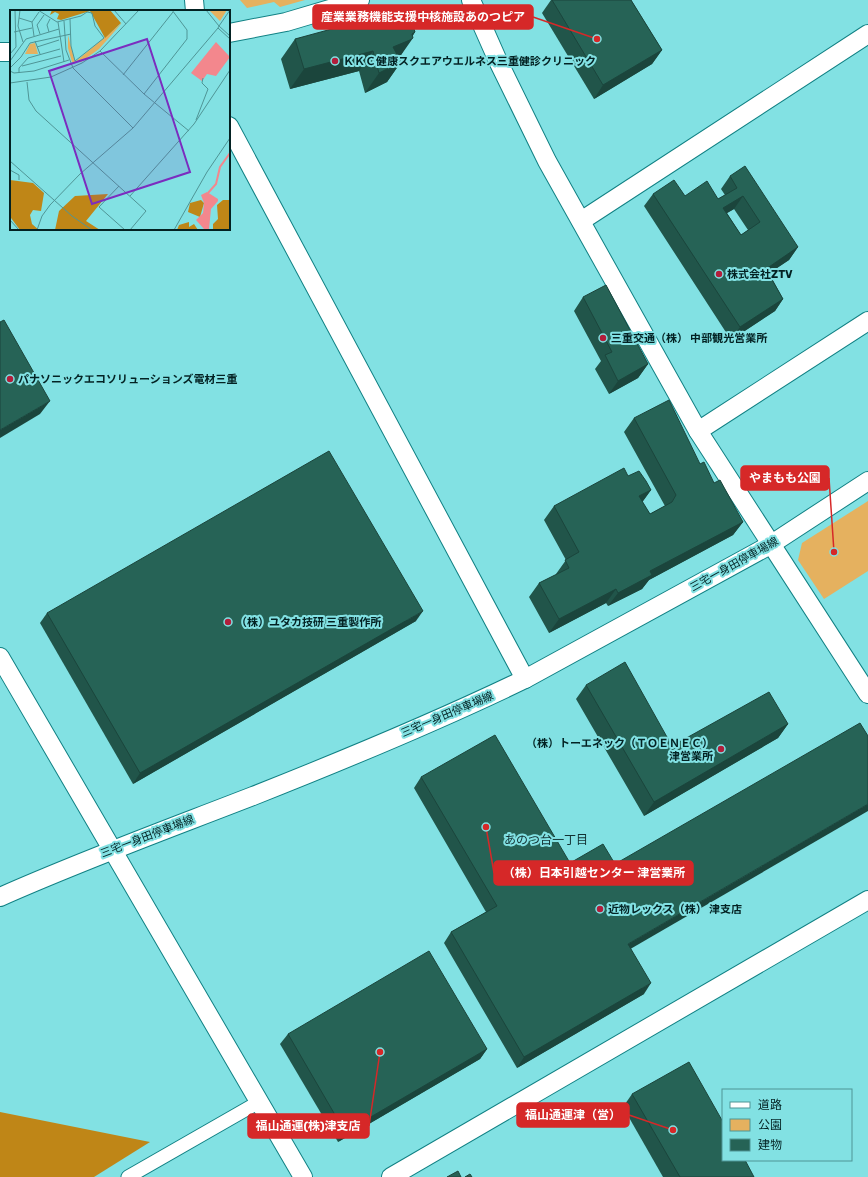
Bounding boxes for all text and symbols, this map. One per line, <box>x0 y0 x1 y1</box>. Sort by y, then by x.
callout: 産業業務機能支援中核施設あのつピア <box>313 5 533 29</box>
inset map <box>10 10 230 230</box>
text: 産業業務機能支援中核施設あのつピア <box>321 10 525 24</box>
place label: ＫＫＣ健康スクエアウエルネス三重健診クリニック <box>343 55 596 68</box>
marker: ＫＫＣ健康スクエアウエルネス三重健診クリニック <box>330 56 340 66</box>
place label: 株式会社ZTV <box>727 268 793 281</box>
marker: 株式会社ZTV <box>714 269 724 279</box>
place label: 三重交通（株） 中部観光営業所 <box>611 332 767 345</box>
marker: 三重交通（株） 中部観光営業所 <box>598 333 608 343</box>
place label: パナソニックエコソリューションズ電材三重 <box>18 373 238 386</box>
marker: パナソニックエコソリューションズ電材三重 <box>5 374 15 384</box>
callout: やまもも公園 <box>741 466 829 490</box>
text: やまもも公園 <box>749 471 821 485</box>
street label: 三宅一身田停車場線 <box>688 535 781 594</box>
place label: （株）ユタカ技研 三重製作所 <box>236 616 381 629</box>
marker: （株）ユタカ技研 三重製作所 <box>223 617 233 627</box>
street label: 三宅一身田停車場線 <box>399 689 495 740</box>
place label: （株）トーエネック（ＴＯＥＮＥＣ） 津営業所 <box>526 737 713 763</box>
marker: （株）トーエネック（ＴＯＥＮＥＣ） 津営業所 <box>716 744 726 754</box>
street label: 三宅一身田停車場線 <box>99 813 196 860</box>
district label: あのつ台一丁目 <box>504 833 588 847</box>
callout: （株）日本引越センター 津営業所 <box>494 861 693 885</box>
text: （株）日本引越センター 津営業所 <box>503 866 685 880</box>
place label: 近物レックス（株） 津支店 <box>608 903 742 916</box>
marker: 近物レックス（株） 津支店 <box>595 904 605 914</box>
legend <box>722 1089 852 1161</box>
text: 道路 <box>758 1098 782 1112</box>
callout: 福山通運津（営） <box>517 1103 629 1127</box>
text: 福山通運津（営） <box>525 1108 621 1122</box>
callout: 福山通運(株)津支店 <box>248 1114 369 1138</box>
text: 公園 <box>758 1118 782 1132</box>
text: 福山通運(株)津支店 <box>255 1119 361 1133</box>
text: 建物 <box>758 1138 782 1152</box>

